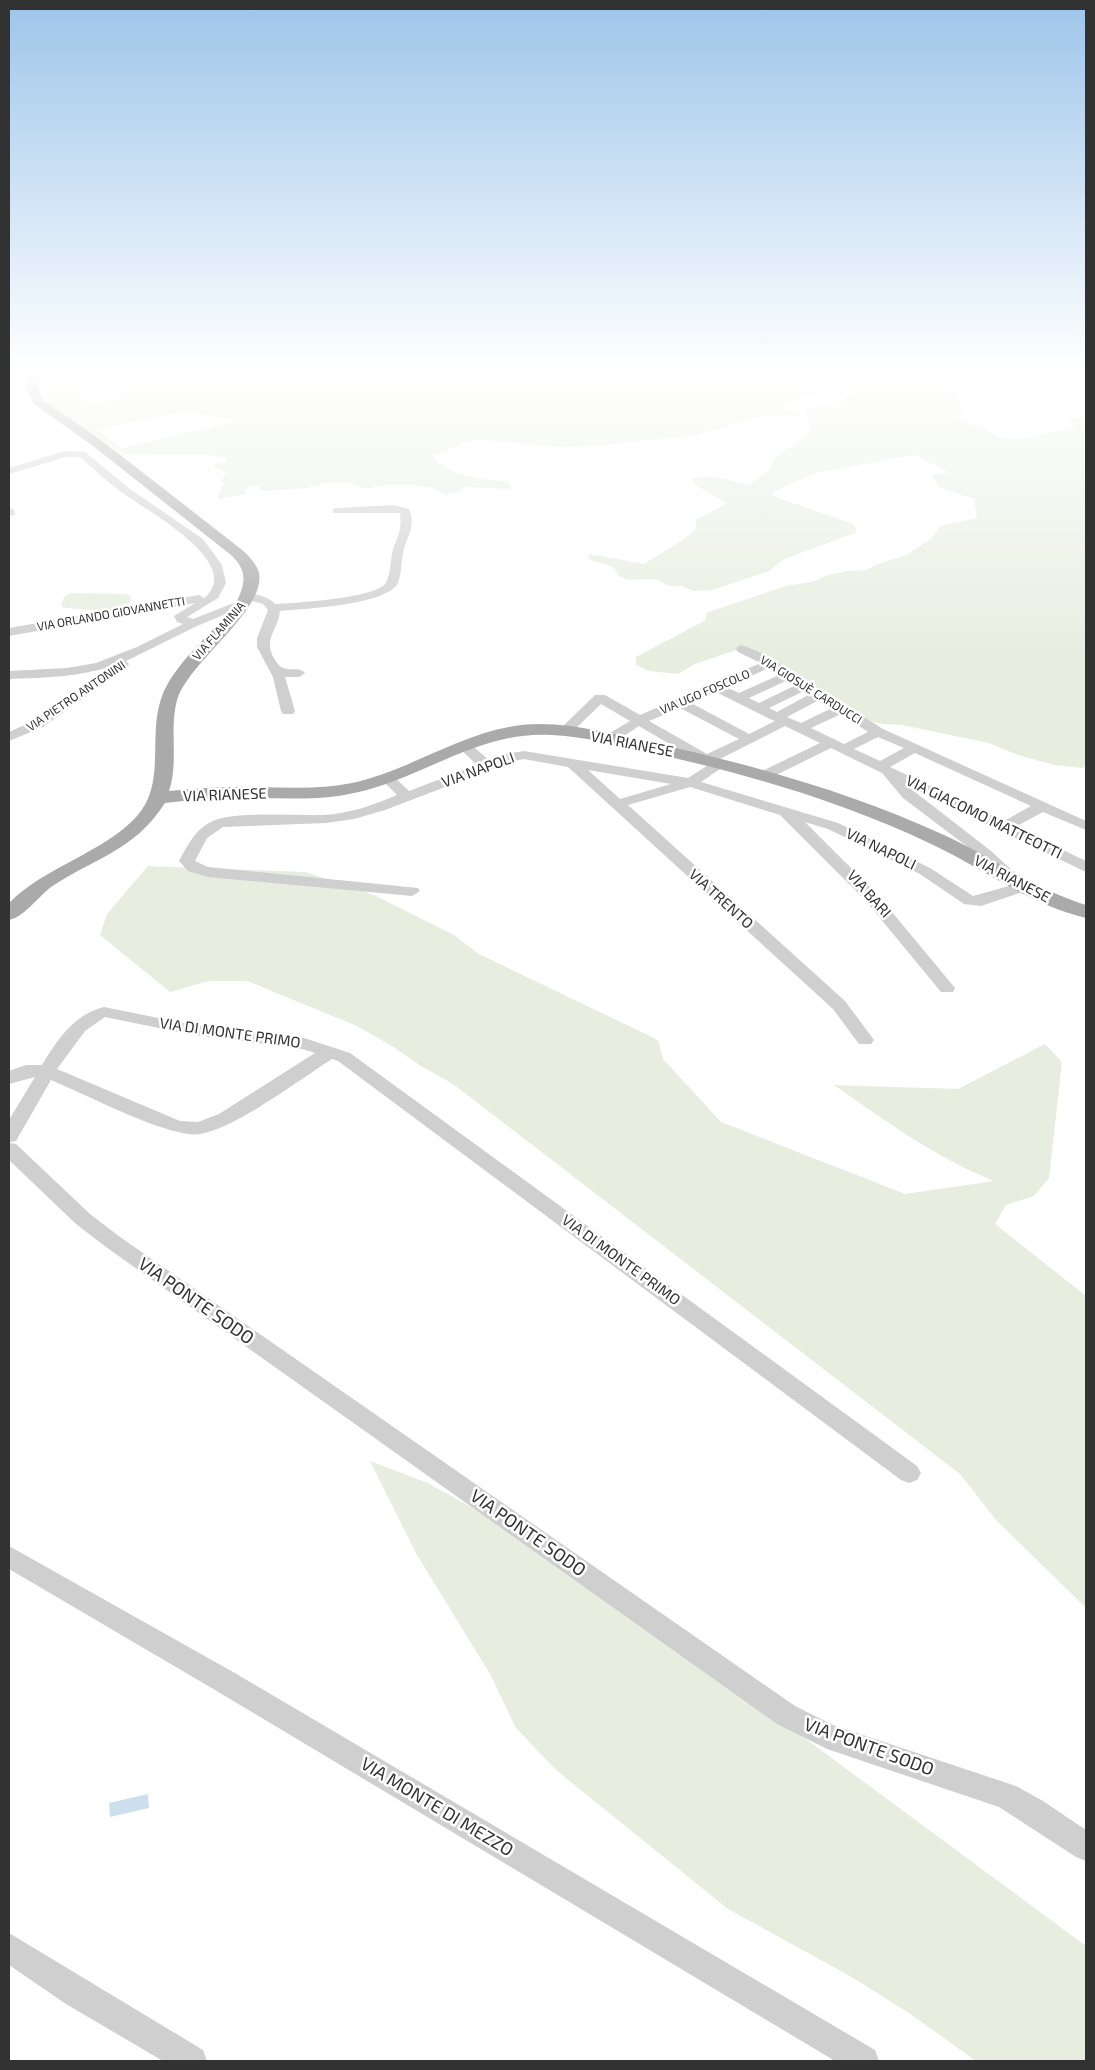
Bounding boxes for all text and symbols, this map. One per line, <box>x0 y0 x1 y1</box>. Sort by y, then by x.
street label: VIA ORLANDO GIOVANNETTI <box>36 593 186 633</box>
street label: VIA FLAMINIA <box>189 598 248 663</box>
street label: VIA GIOSUÈ CARDUCCI <box>758 652 865 726</box>
street label: VIA PIETRO ANTONINI <box>23 657 127 733</box>
street label: VIA UGO FOSCOLO <box>658 666 752 716</box>
street label: VIA RIANESE <box>589 726 675 760</box>
street label: VIA NAPOLI <box>439 748 516 790</box>
street label: VIA GIACOMO MATTEOTTI <box>903 770 1065 862</box>
street label: VIA RIANESE <box>183 784 267 804</box>
street label: VIA NAPOLI <box>843 823 919 873</box>
street label: VIA RIANESE <box>971 851 1054 906</box>
street label: VIA TRENTO <box>686 865 758 932</box>
street label: VIA BARI <box>844 866 896 921</box>
street label: VIA DI MONTE PRIMO <box>159 1013 302 1051</box>
street label: VIA DI MONTE PRIMO <box>559 1210 684 1308</box>
street label: VIA PONTE SODO <box>134 1252 259 1348</box>
street label: VIA PONTE SODO <box>466 1484 591 1580</box>
street label: VIA PONTE SODO <box>801 1712 937 1780</box>
street label: VIA MONTE DI MEZZO <box>357 1752 518 1860</box>

